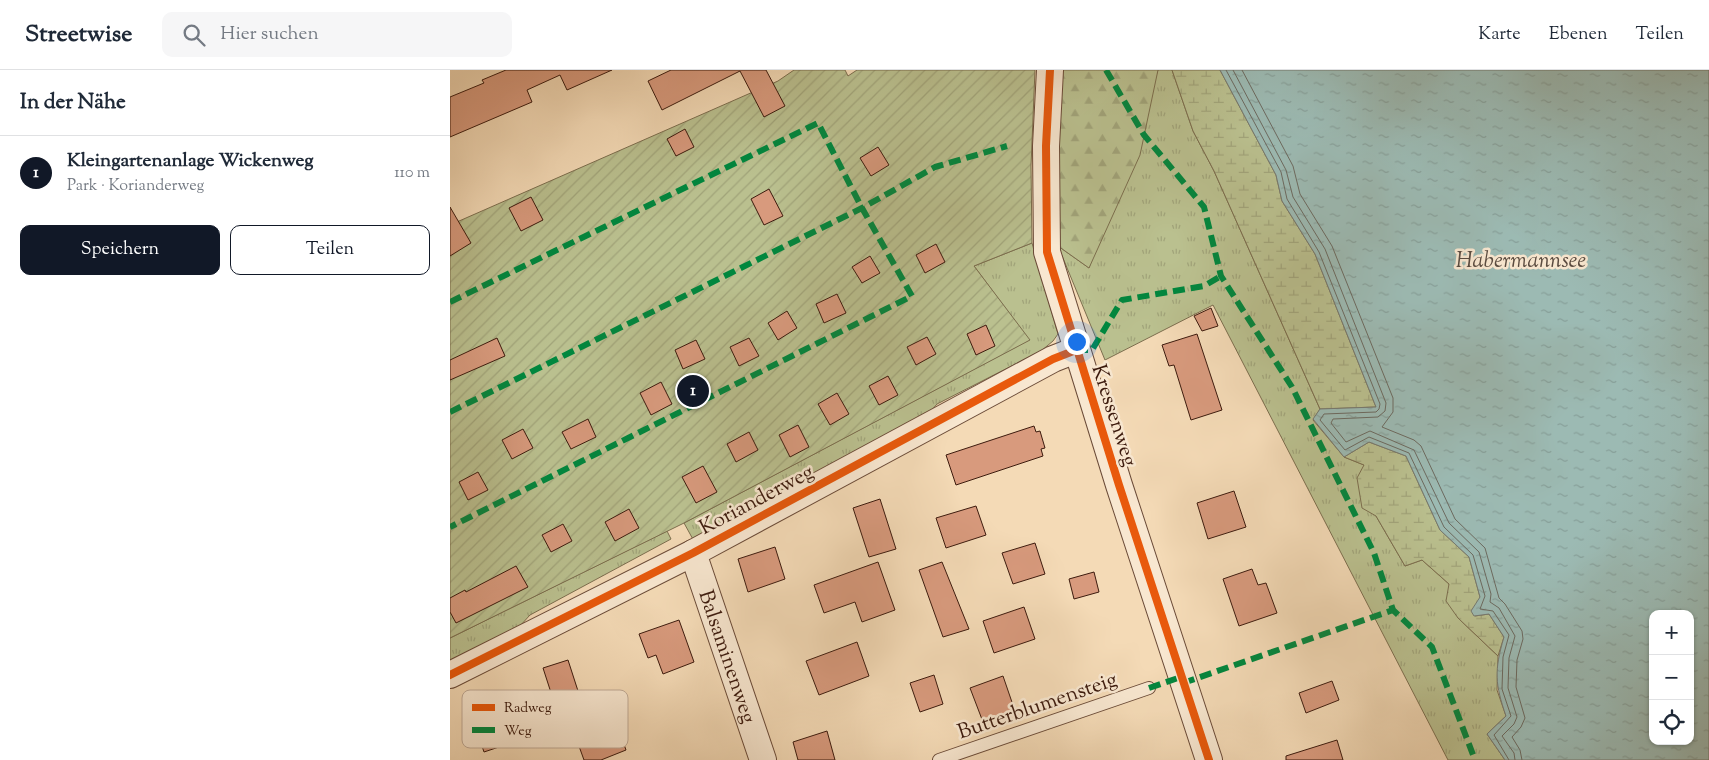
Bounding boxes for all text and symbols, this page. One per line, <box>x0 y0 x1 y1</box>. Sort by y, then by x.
search box <box>162 12 512 57</box>
text: Streetwise <box>25 18 132 52</box>
icon: search <box>180 21 208 49</box>
text: Hier suchen <box>220 21 319 48</box>
text: Karte <box>1478 22 1521 48</box>
text: Ebenen <box>1549 22 1608 48</box>
text: Teilen <box>1636 22 1684 48</box>
text: In der Nähe <box>20 88 126 118</box>
text: Kleingartenanlage Wickenweg <box>67 148 314 175</box>
text: 1 <box>33 162 39 185</box>
text: 110 m <box>394 162 430 185</box>
text: Park · Korianderweg <box>67 175 204 198</box>
button: Speichern <box>20 225 220 275</box>
button: Teilen <box>230 225 430 275</box>
water label: Habermannsee <box>1456 246 1586 278</box>
your location <box>1064 329 1090 355</box>
street label: Kressenweg <box>1083 361 1144 471</box>
pin: 1 <box>677 372 709 410</box>
street label: Korianderweg <box>694 458 820 544</box>
street label: Balsaminenweg <box>690 586 763 728</box>
map controls <box>1649 610 1694 745</box>
button: + <box>1649 610 1694 655</box>
button: − <box>1649 655 1694 700</box>
street label: Butterblumensteig <box>954 666 1121 748</box>
legend <box>462 690 628 748</box>
text: Radweg <box>504 699 552 719</box>
button: locate <box>1649 700 1694 745</box>
text: Weg <box>504 722 532 742</box>

